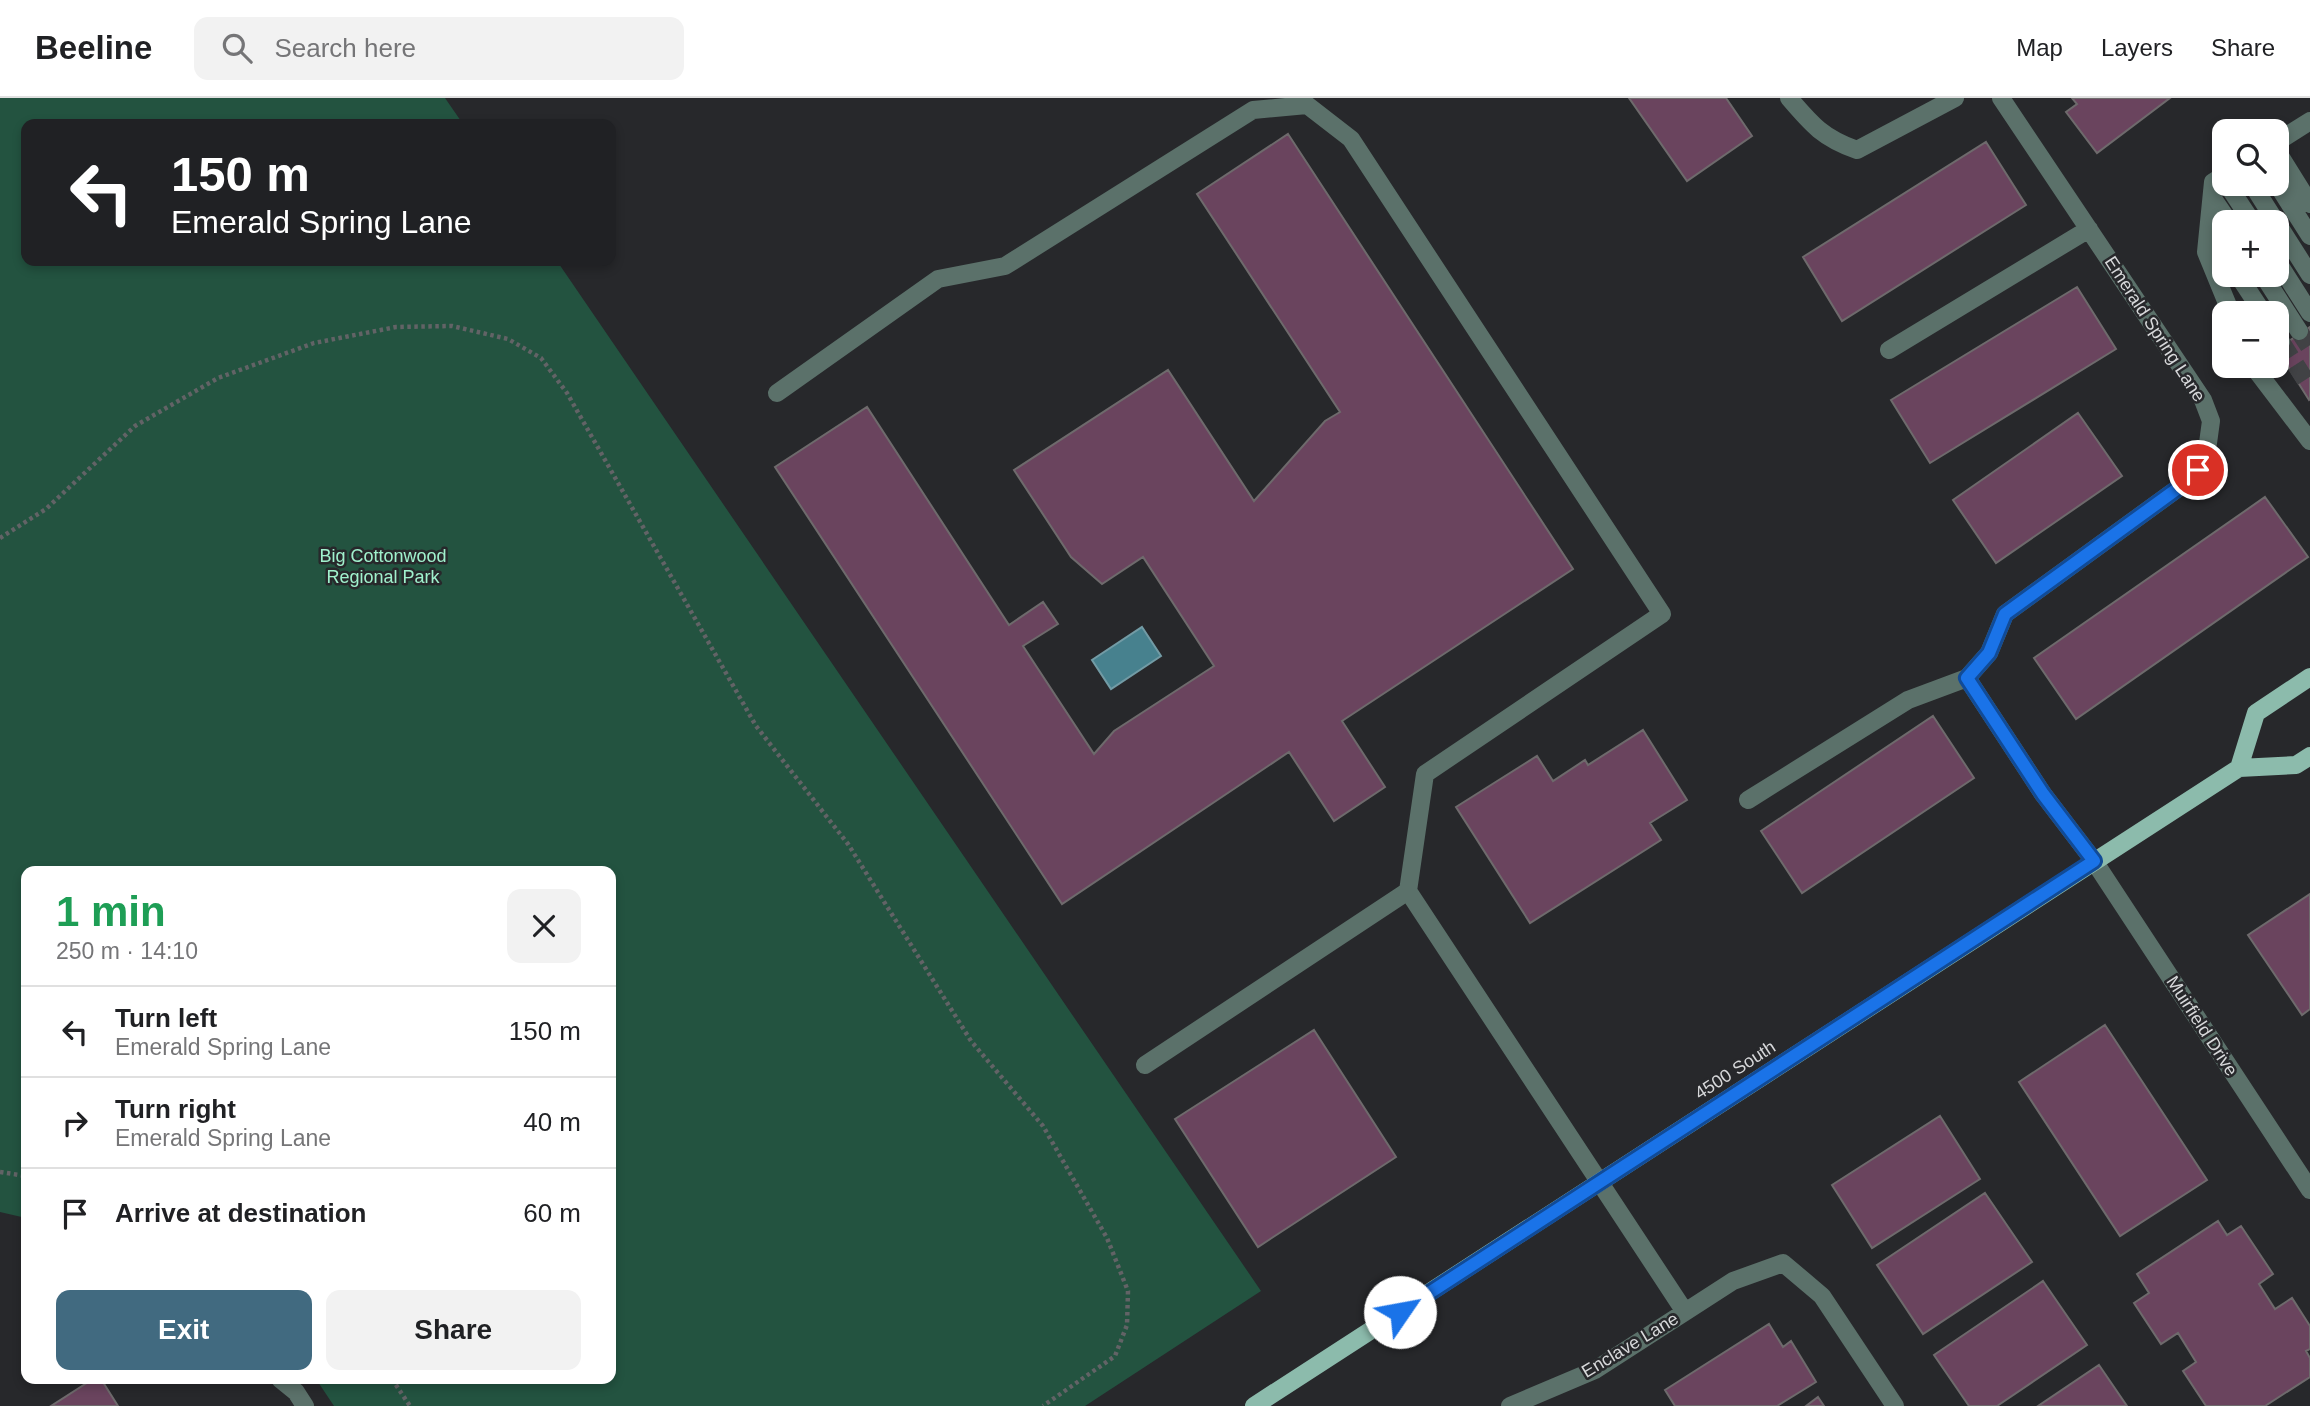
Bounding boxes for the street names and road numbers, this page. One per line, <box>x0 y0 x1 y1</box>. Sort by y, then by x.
street label: Emerald Spring Lane <box>2101 253 2209 405</box>
street label: Muirfield Drive <box>2162 972 2242 1080</box>
street label: 4500 South <box>1691 1037 1779 1103</box>
street label: Enclave Lane <box>1578 1308 1682 1382</box>

